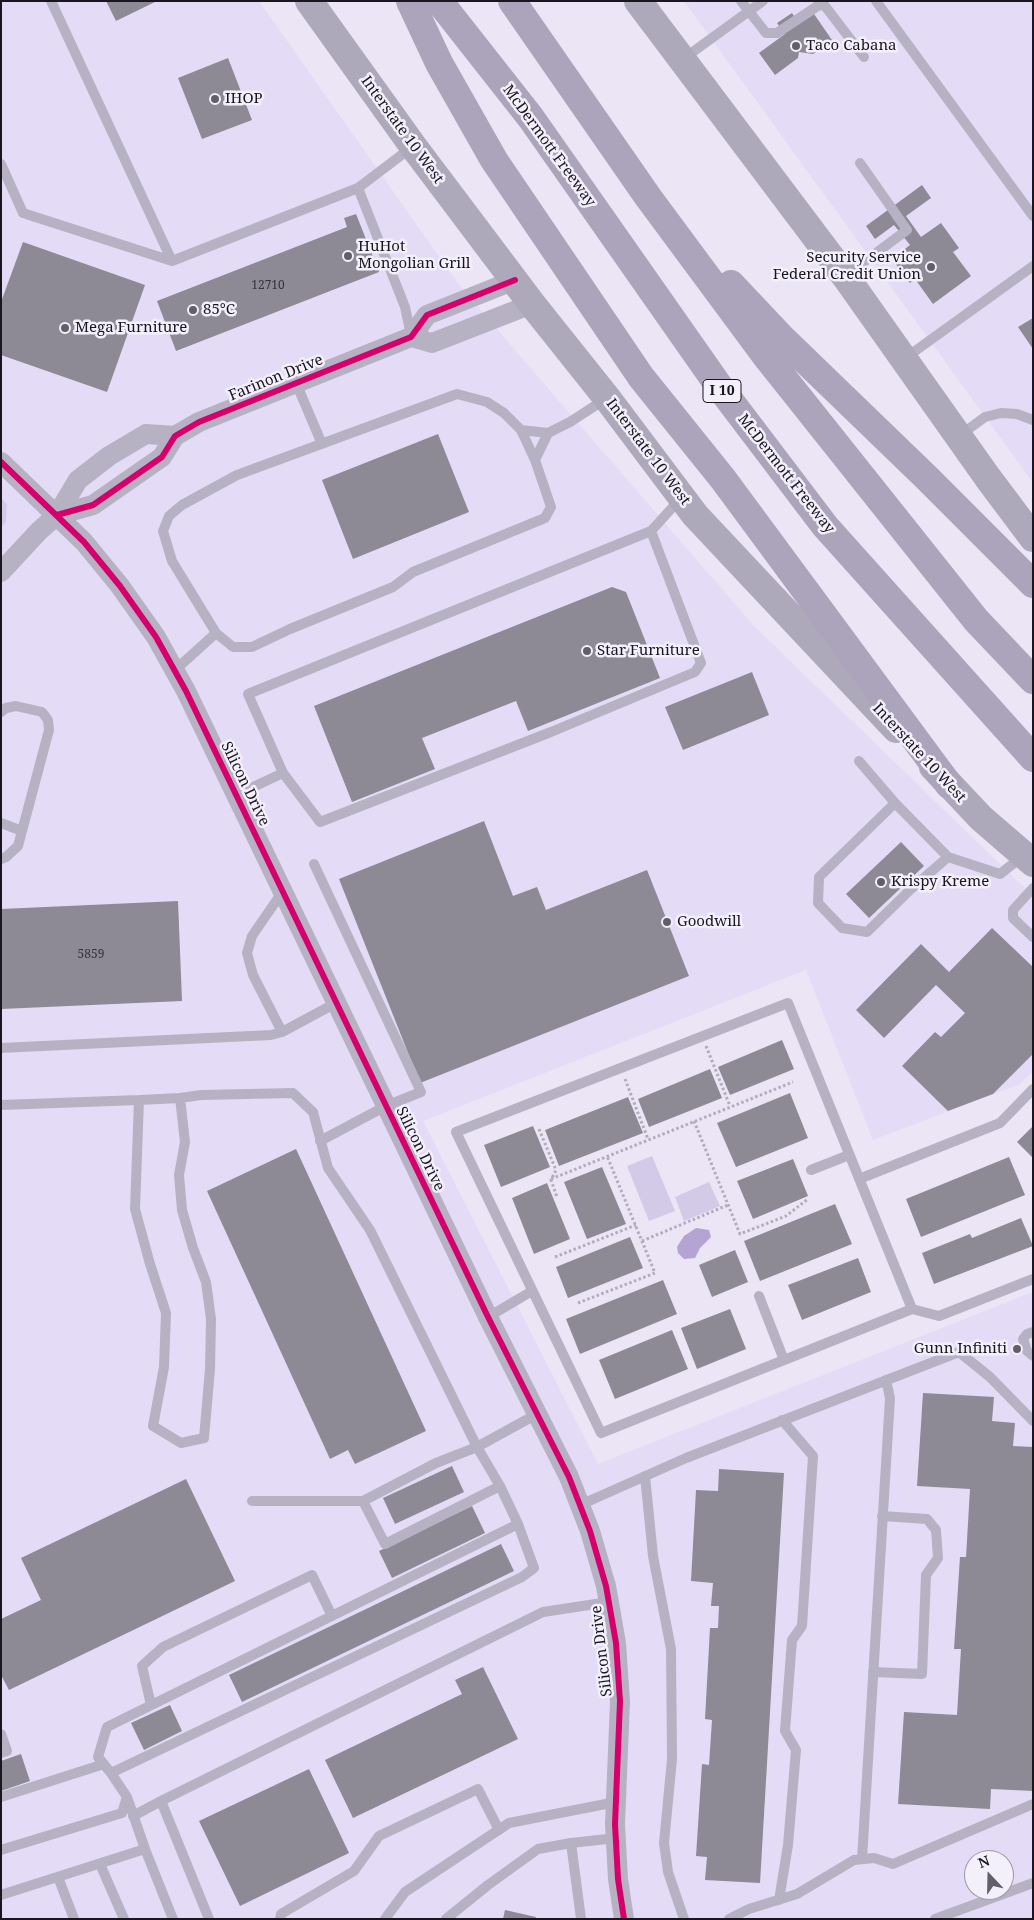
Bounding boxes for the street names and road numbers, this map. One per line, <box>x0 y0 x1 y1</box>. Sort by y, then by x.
street label: Interstate 10 West <box>357 73 447 187</box>
street label: McDermott Freeway <box>499 82 599 210</box>
street label: Farinon Drive <box>226 351 326 405</box>
road number: I 10 <box>703 380 741 402</box>
street label: Interstate 10 West <box>602 395 694 509</box>
street label: McDermott Freeway <box>734 411 838 537</box>
street label: Interstate 10 West <box>869 700 969 806</box>
street label: Silicon Drive <box>217 739 273 829</box>
street label: Silicon Drive <box>392 1104 448 1194</box>
street label: Silicon Drive <box>587 1604 617 1698</box>

